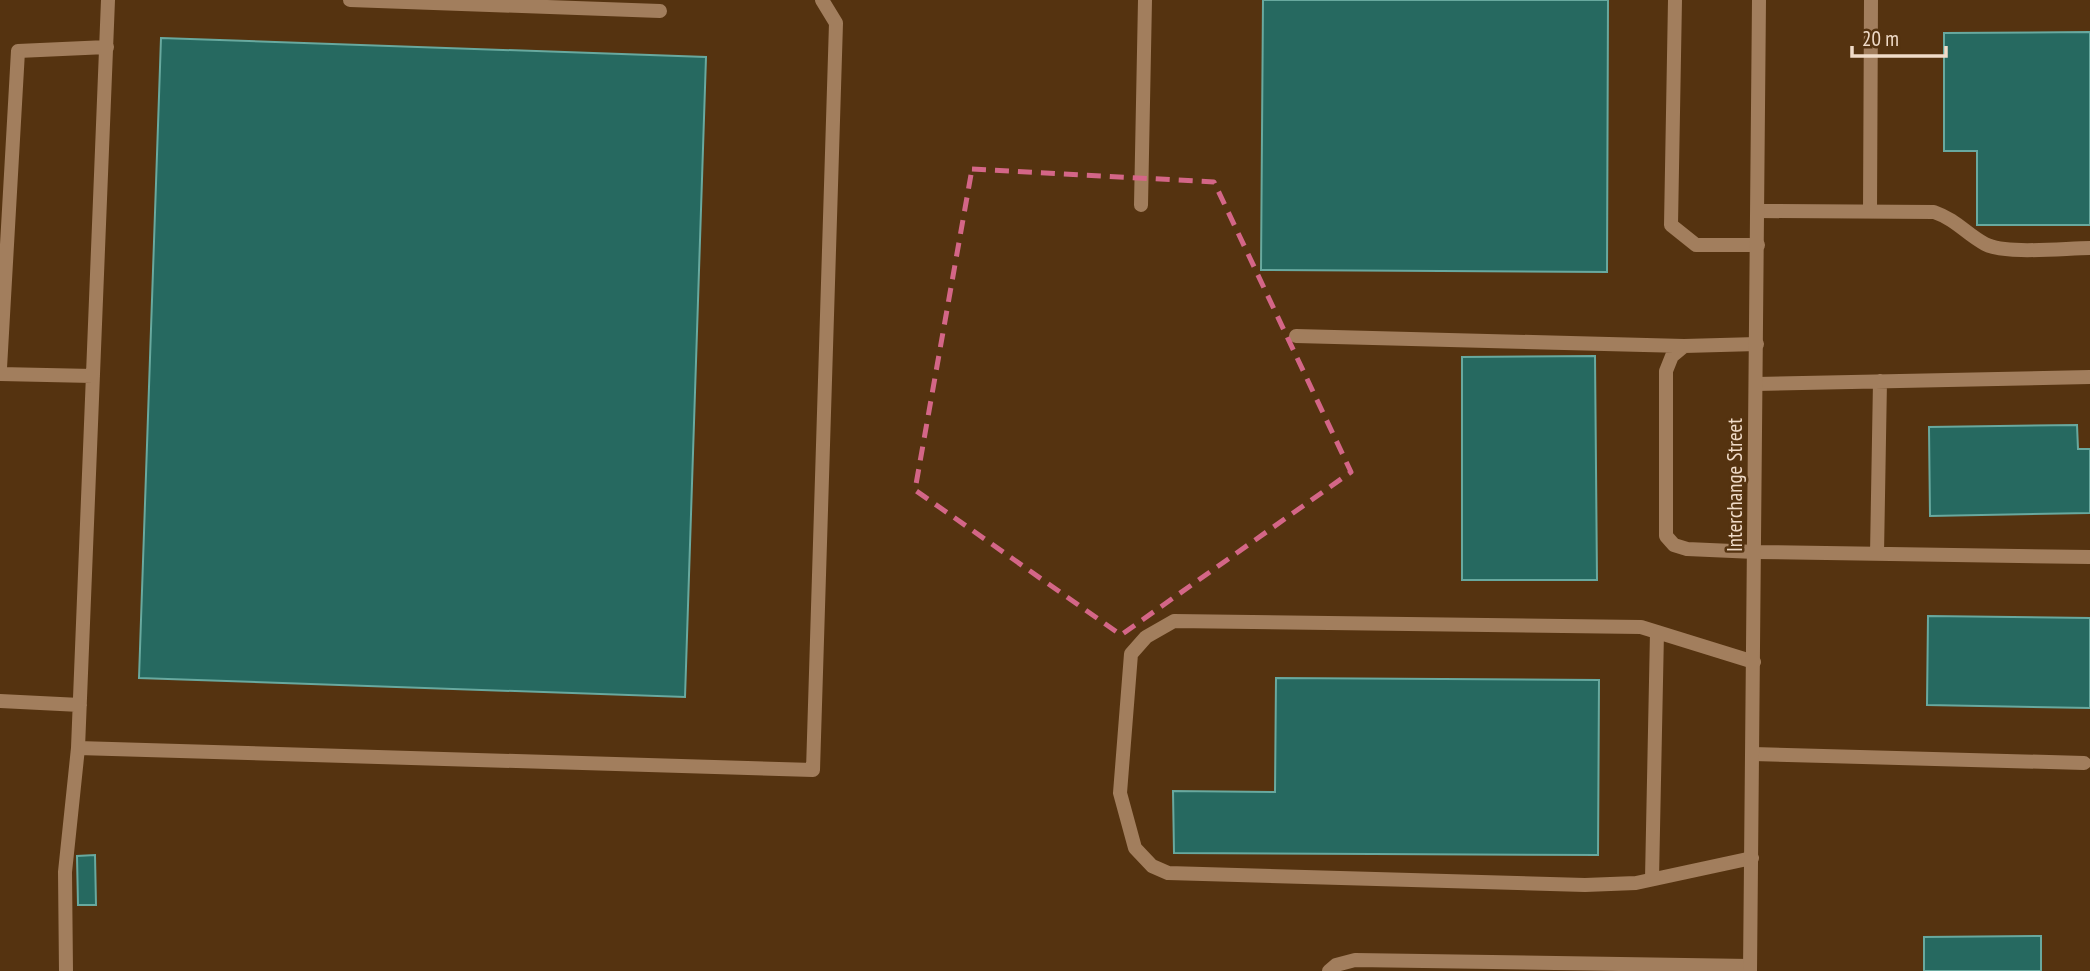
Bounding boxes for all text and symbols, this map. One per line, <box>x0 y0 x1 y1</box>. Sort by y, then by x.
scale bar <box>1852 14 1946 58</box>
text: 20 m <box>1862 25 1899 52</box>
street label: Interchange Street <box>1721 418 1748 552</box>

